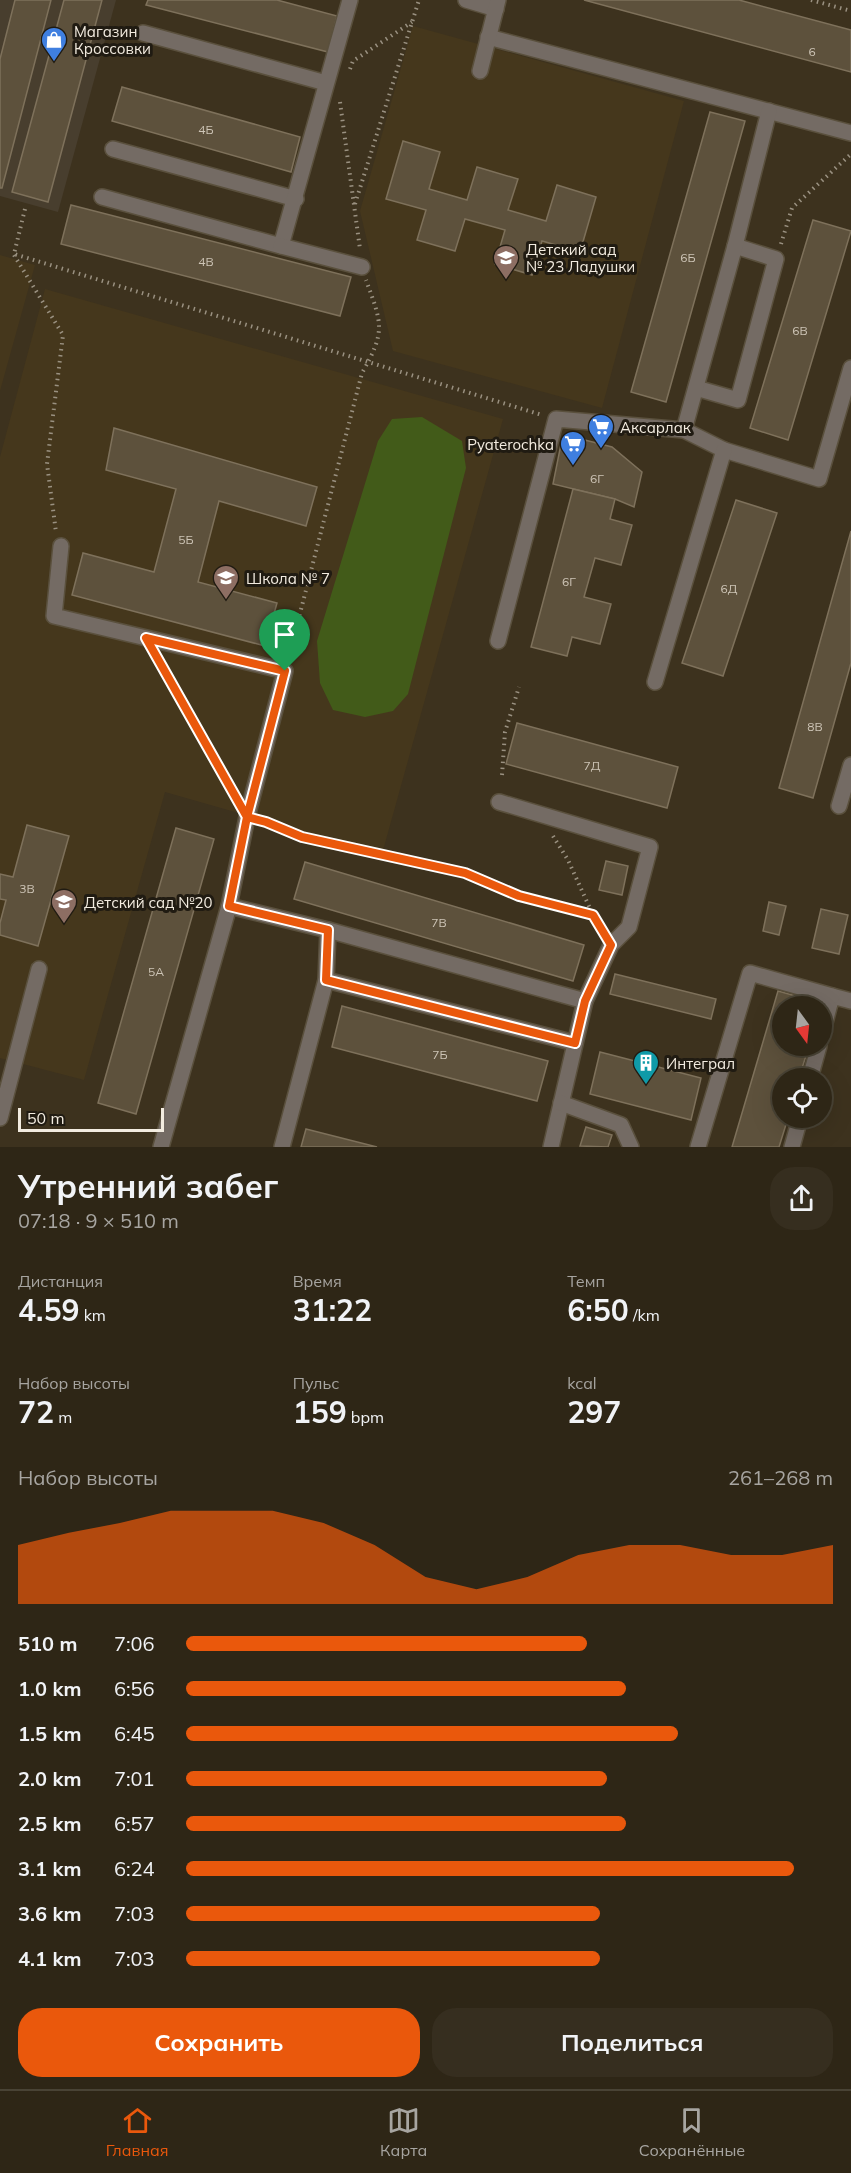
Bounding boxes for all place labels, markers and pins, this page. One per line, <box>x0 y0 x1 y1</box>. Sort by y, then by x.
place label: Магазин Кроссовки <box>74 22 151 58</box>
shop icon: Магазин Кроссовки <box>39 25 69 63</box>
place label: Детский сад № 23 Ладушки <box>526 240 635 276</box>
school or university icon: Детский сад № 23 Ладушки <box>491 243 521 281</box>
supermarket icon: Аксарлак <box>586 412 616 450</box>
place label: Аксарлак <box>620 418 692 437</box>
supermarket icon: Pyaterochka <box>558 429 588 467</box>
place label: Pyaterochka <box>467 435 554 454</box>
school or university icon: Школа № 7 <box>211 563 241 601</box>
place label: Школа № 7 <box>246 569 330 588</box>
pin <box>259 609 310 671</box>
school or university icon: Детский сад №20 <box>49 887 79 925</box>
place label: Детский сад №20 <box>84 893 213 912</box>
building icon: Интеграл <box>631 1048 661 1086</box>
place label: Интеграл <box>666 1054 735 1073</box>

